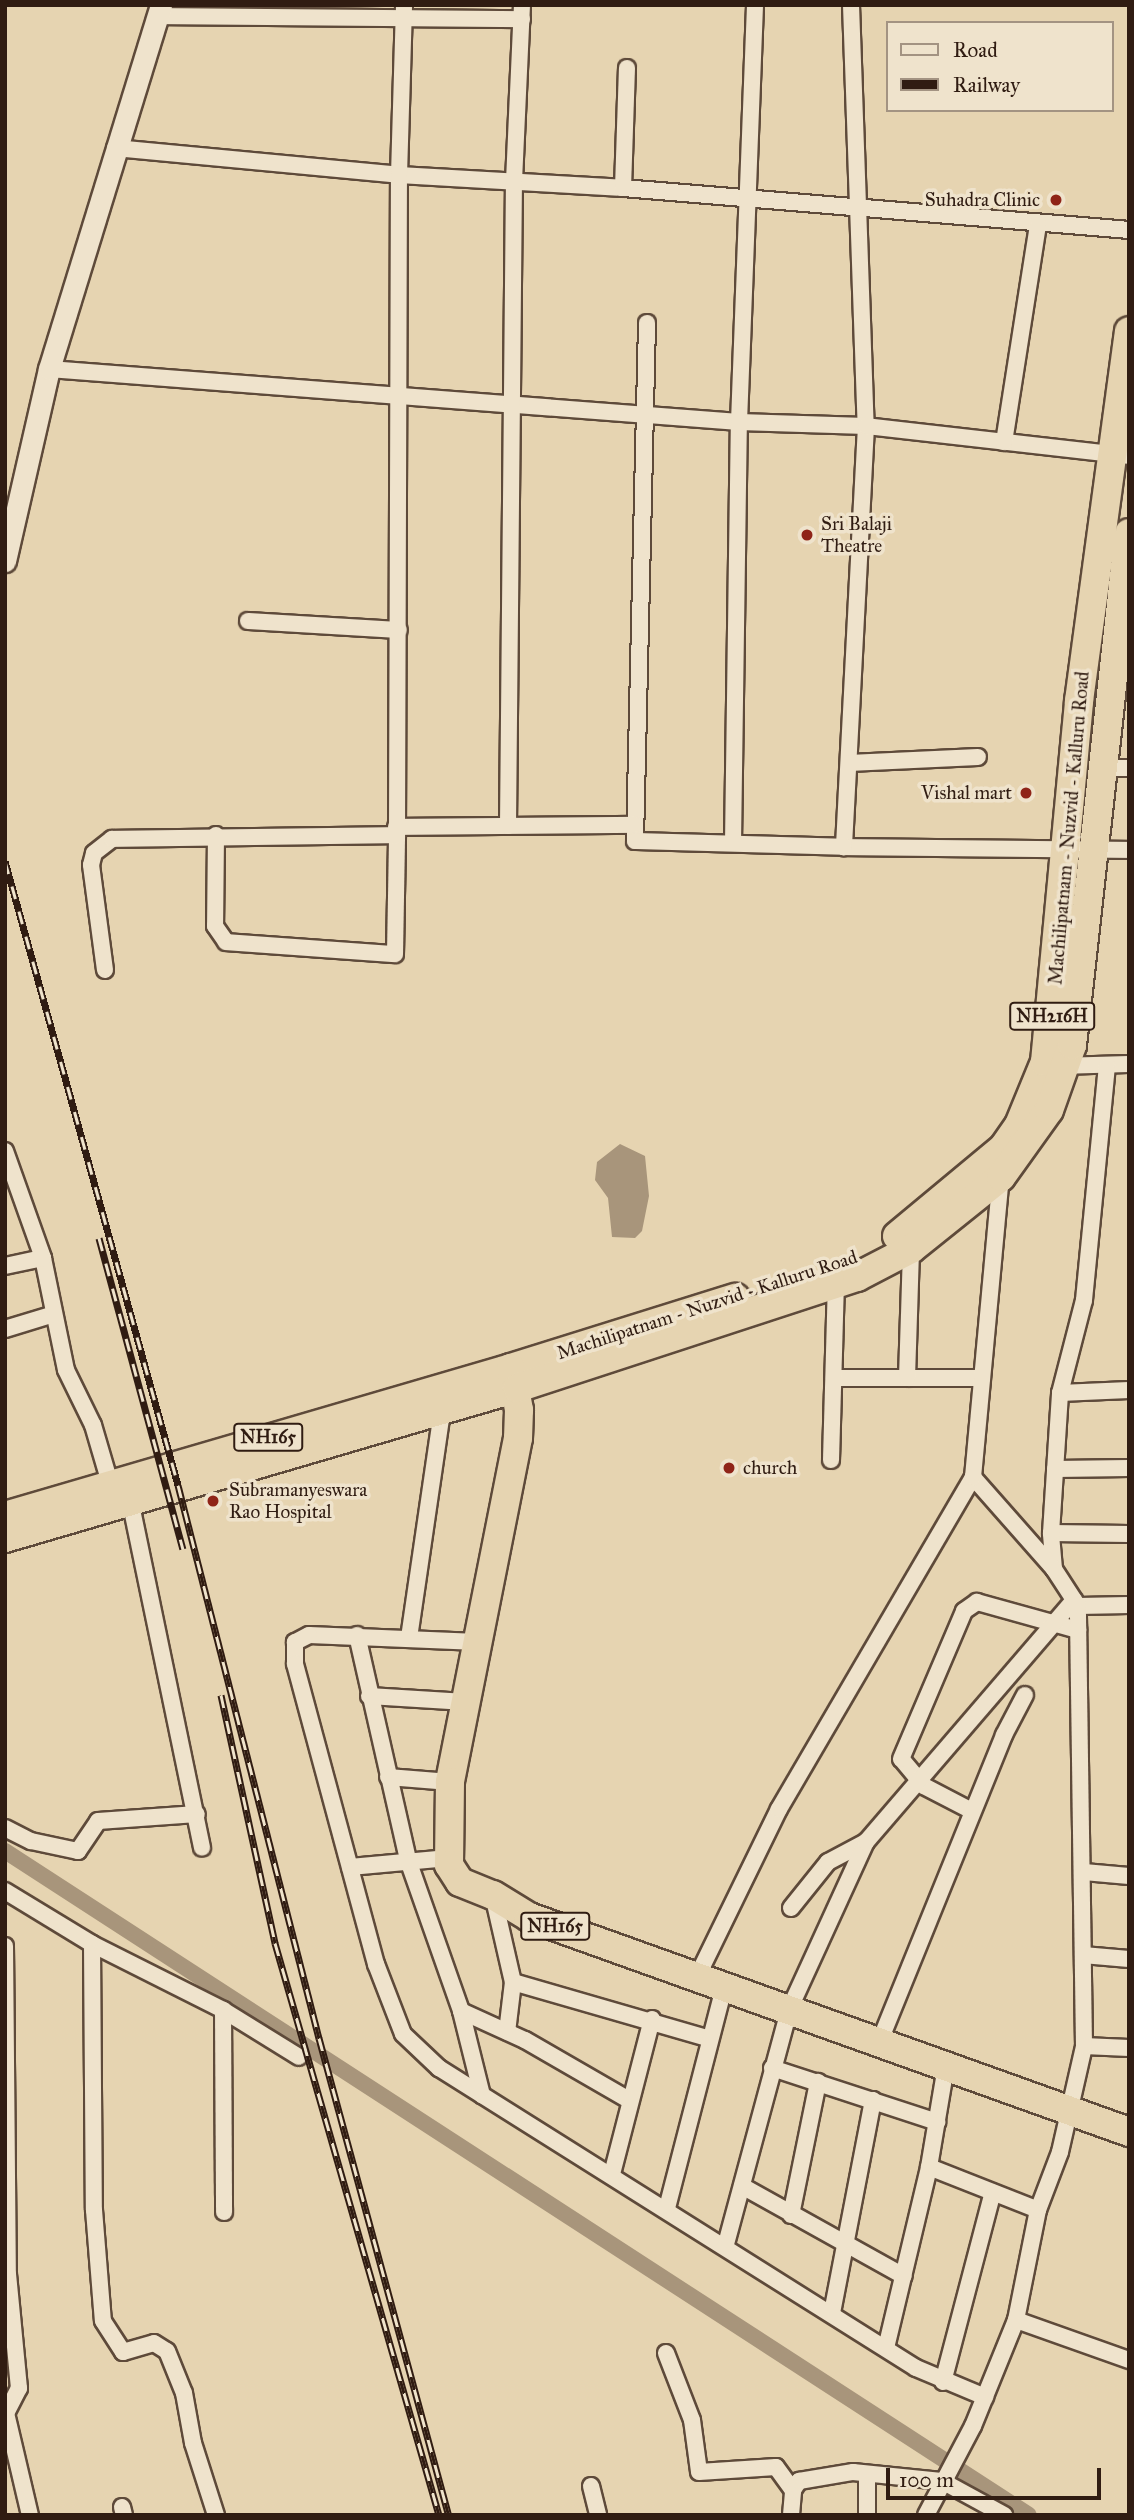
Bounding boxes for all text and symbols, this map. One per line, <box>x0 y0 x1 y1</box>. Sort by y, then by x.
legend <box>886 21 1113 112</box>
text: Road <box>953 37 998 63</box>
text: Railway <box>953 72 1020 98</box>
place label: Suhadra Clinic <box>925 189 1040 211</box>
marker: Suhadra Clinic <box>1046 190 1066 210</box>
place label: Sri Balaji Theatre <box>821 513 892 557</box>
marker: Sri Balaji Theatre <box>799 527 815 543</box>
street label: Machilipatnam - Nuzvid - Kalluru Road <box>1044 670 1094 986</box>
place label: Vishal mart <box>921 782 1012 804</box>
marker: Vishal mart <box>1018 785 1034 801</box>
road number: NH216H <box>1008 1001 1096 1030</box>
street label: Machilipatnam - Nuzvid - Kalluru Road <box>554 1246 860 1364</box>
road number: NH165 <box>233 1422 303 1452</box>
place label: church <box>743 1457 797 1479</box>
marker: church <box>721 1460 737 1476</box>
place label: Subramanyeswara Rao Hospital <box>229 1479 367 1523</box>
marker: Subramanyeswara Rao Hospital <box>203 1491 223 1511</box>
road number: NH165 <box>520 1912 590 1940</box>
scale bar <box>889 2454 1104 2498</box>
text: 100 m <box>899 2467 954 2493</box>

